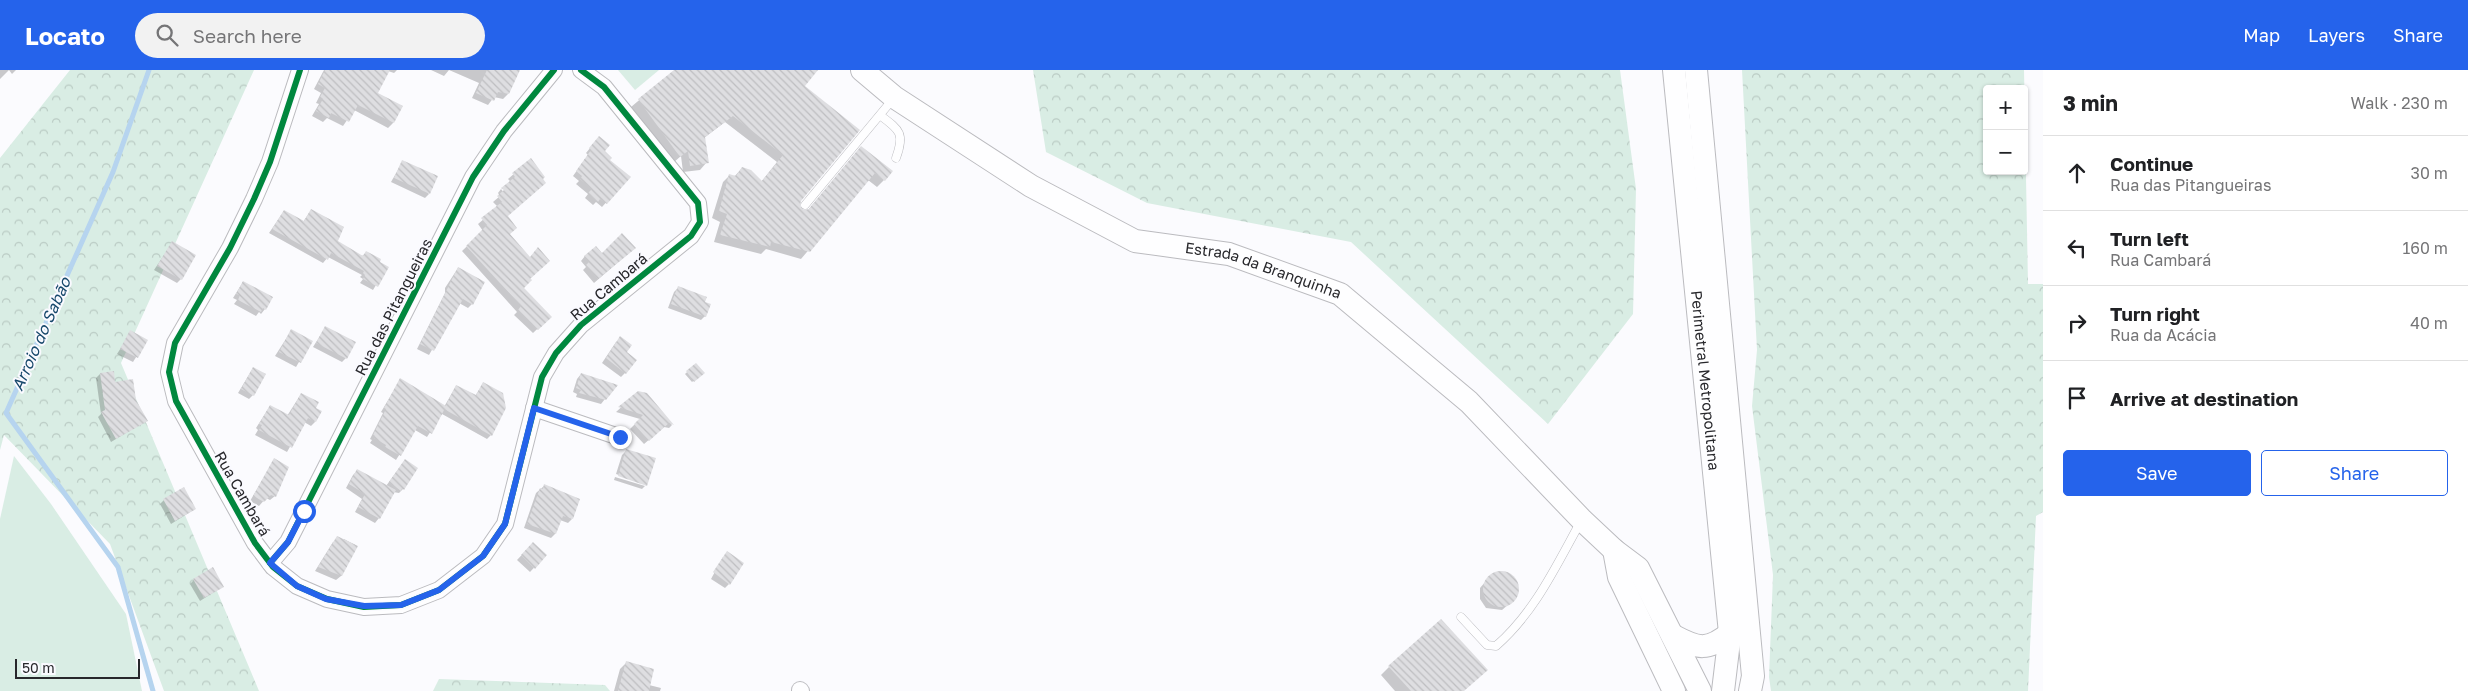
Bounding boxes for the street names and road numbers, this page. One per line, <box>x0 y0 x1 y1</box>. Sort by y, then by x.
street label: Rua das Pitangueiras <box>351 235 435 378</box>
street label: Estrada da Branquinha <box>1184 238 1344 302</box>
street label: Rua Cambará <box>566 249 651 324</box>
street label: Perimetral Metropolitana <box>1688 290 1724 471</box>
street label: Rua Cambará <box>211 448 274 539</box>

